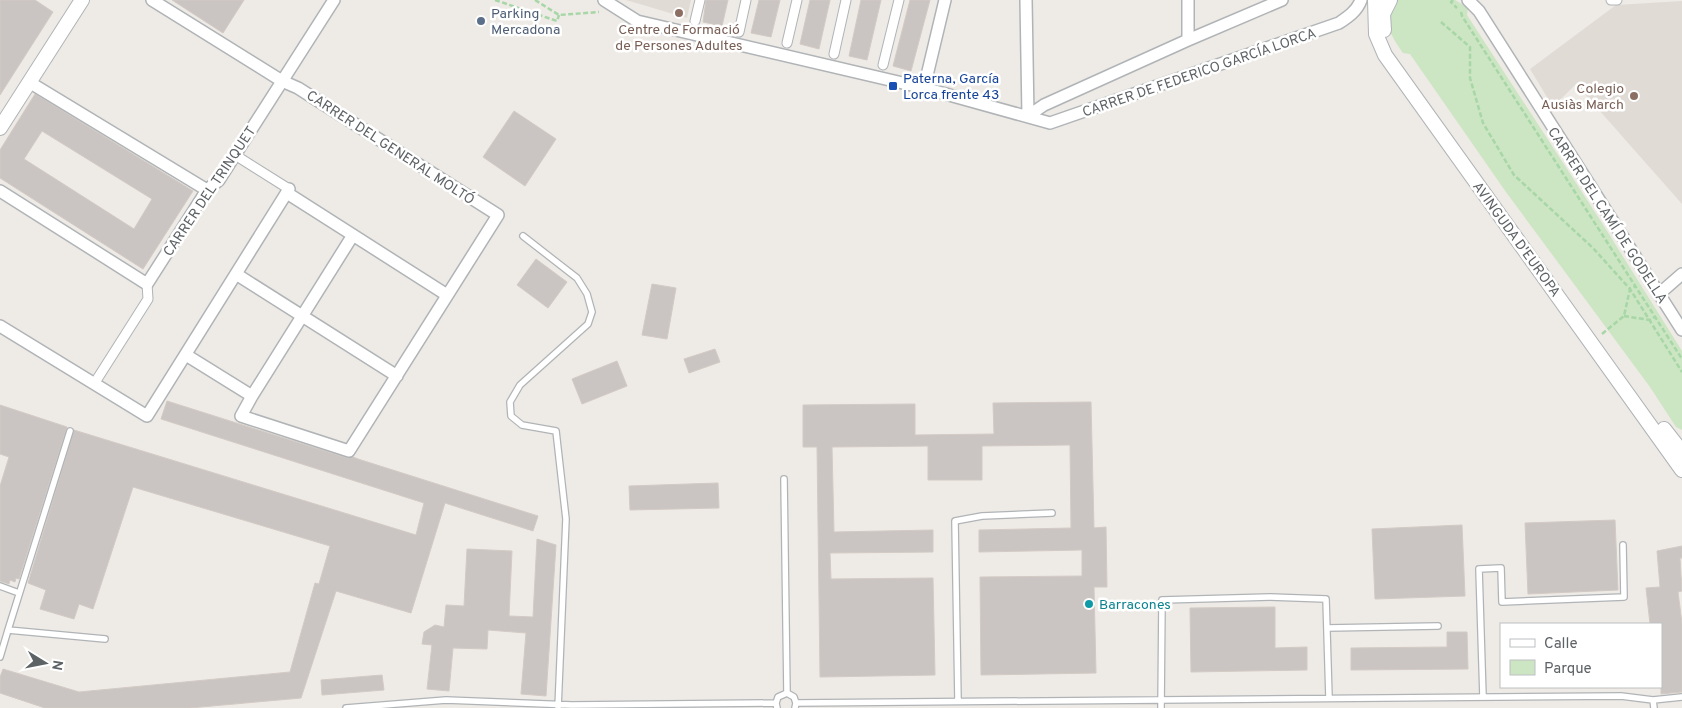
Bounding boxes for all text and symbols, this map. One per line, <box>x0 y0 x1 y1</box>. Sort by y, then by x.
place label: Parking Mercadona <box>491 6 560 39</box>
marker: Centre de Formació de Persones Adultes <box>673 7 685 19</box>
marker: Parking Mercadona <box>475 15 487 27</box>
place label: Centre de Formació de Persones Adultes <box>615 22 743 55</box>
street label: CARRER DE FEDERICO GARCÍA LORCA <box>1080 24 1319 122</box>
place label: Paterna, García Lorca frente 43 <box>903 71 999 104</box>
marker: Paterna, García Lorca frente 43 <box>887 80 899 92</box>
place label: Colegio Ausiàs March <box>1541 81 1624 114</box>
street label: CARRER DEL GENERAL MOLTÓ <box>303 87 478 209</box>
marker: Colegio Ausiàs March <box>1628 90 1640 102</box>
street label: CARRER DEL TRINQUET <box>160 124 260 260</box>
street label: CARRER DEL CAMÍ DE GODELLA <box>1543 124 1671 307</box>
street label: AVINGUDA D'EUROPA <box>1468 179 1563 301</box>
place label: Barracones <box>1099 597 1171 614</box>
marker: Barracones <box>1083 598 1095 610</box>
legend <box>1500 623 1662 688</box>
text: Calle <box>1544 635 1578 654</box>
north arrow <box>20 638 70 688</box>
text: N <box>47 659 66 671</box>
text: Parque <box>1544 660 1592 679</box>

